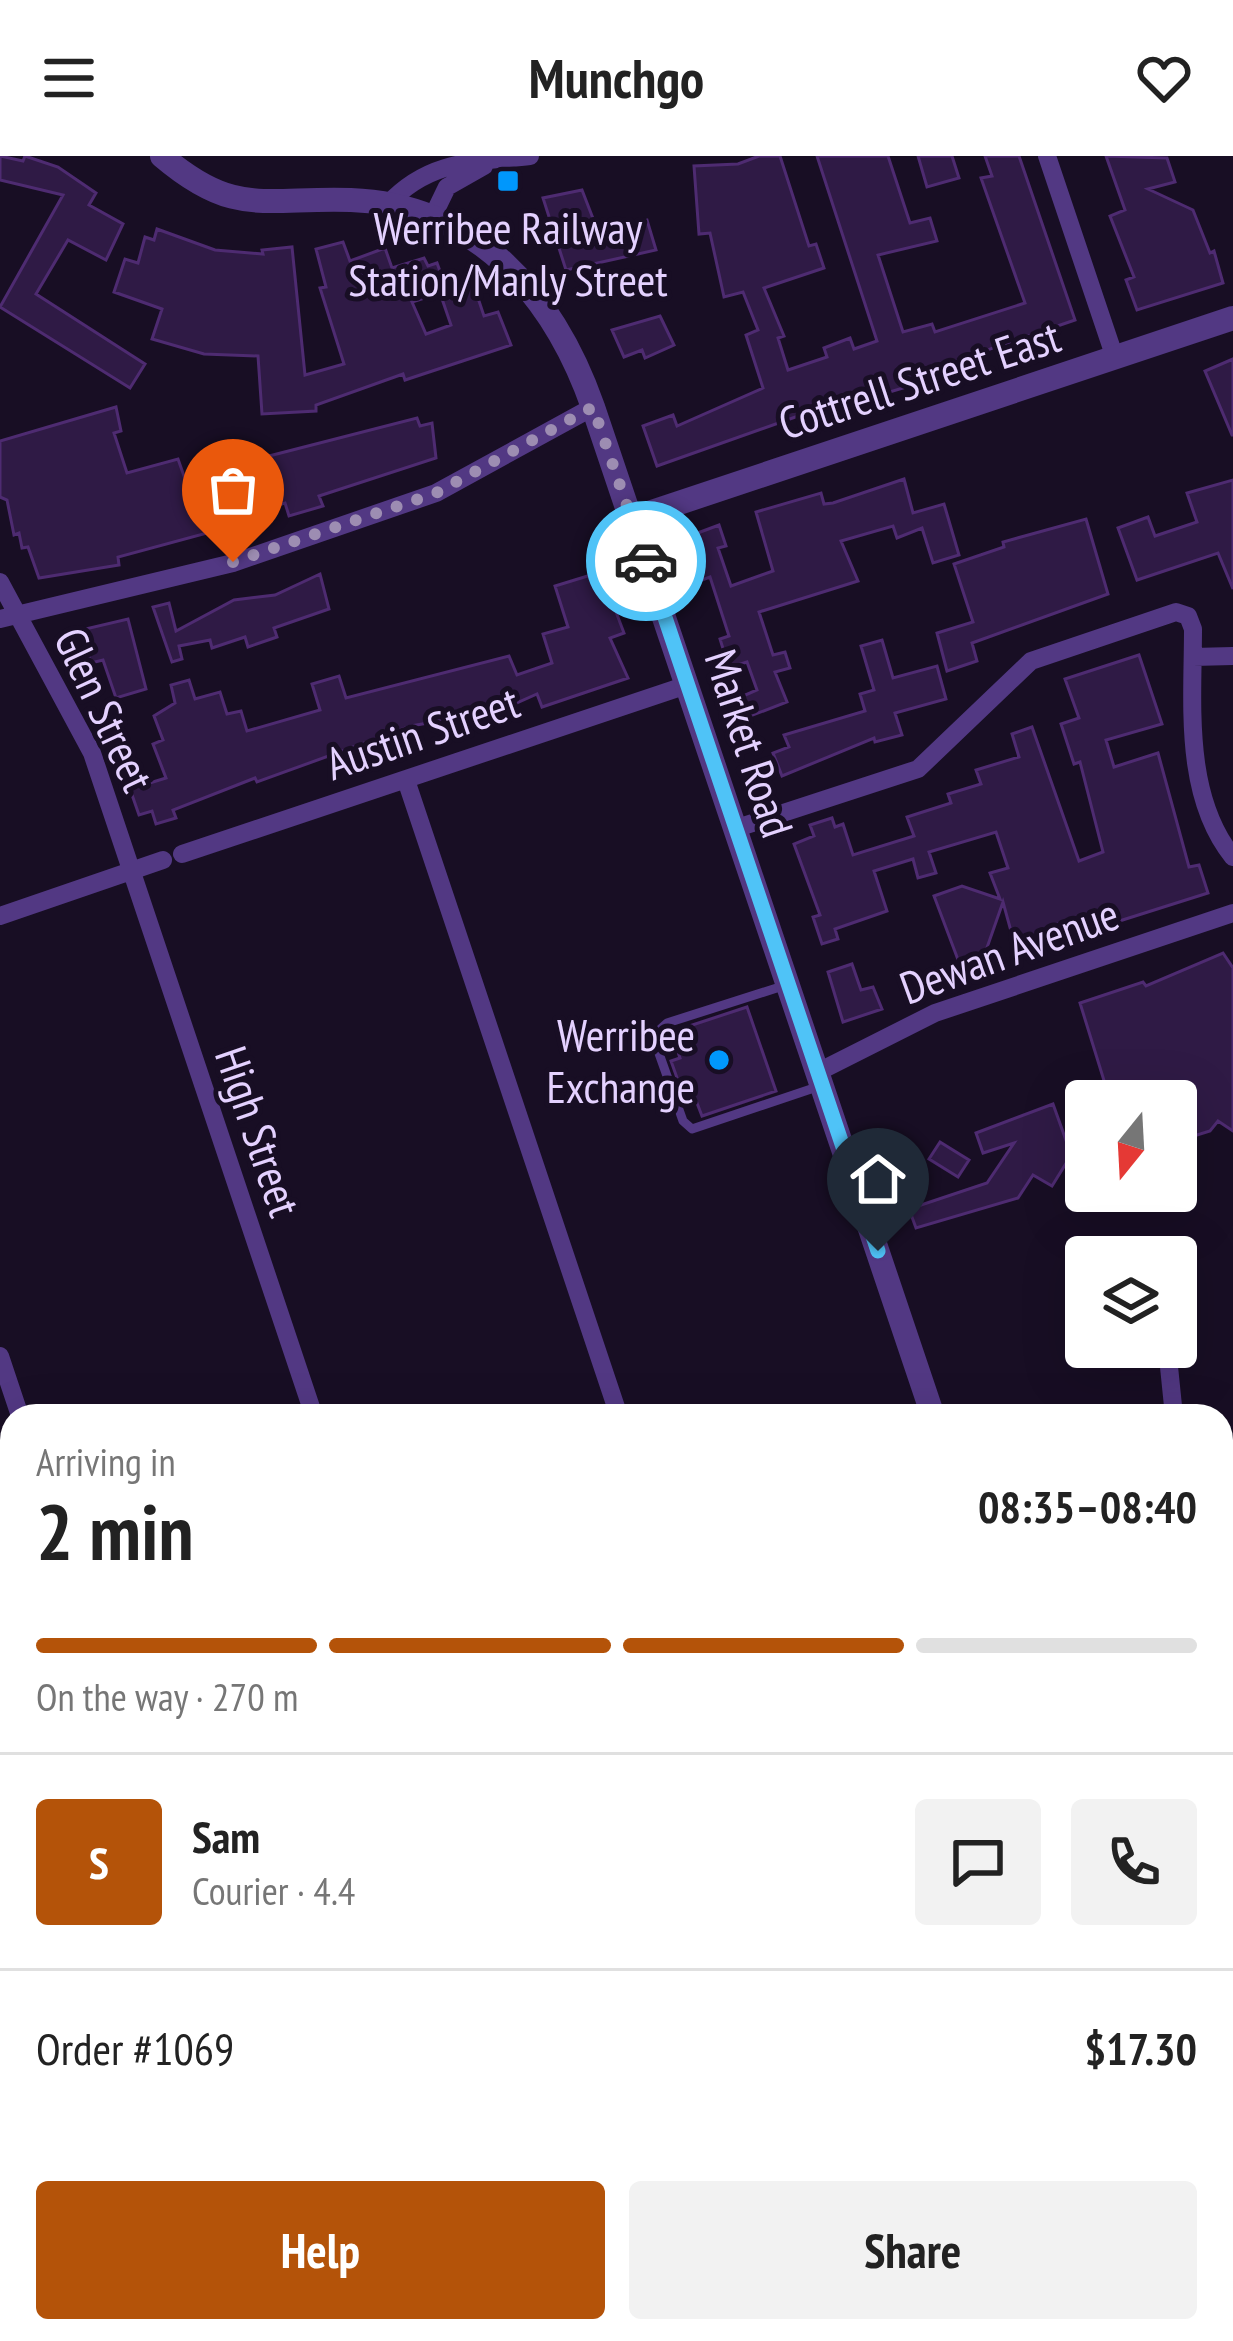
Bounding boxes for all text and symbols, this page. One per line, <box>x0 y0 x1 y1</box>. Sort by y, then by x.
text: Munchgo <box>529 43 704 113</box>
icon: menu <box>36 45 102 111</box>
icon: heart <box>1131 45 1197 111</box>
marker: Werribee Railway Station/Manly Street <box>495 168 521 194</box>
place label: Werribee Railway Station/Manly Street <box>348 198 668 308</box>
street label: Cottrell Street East <box>771 306 1068 452</box>
pin <box>182 439 284 562</box>
icon: bag <box>200 457 266 523</box>
courier <box>586 501 706 621</box>
icon: car <box>613 528 679 594</box>
street label: Glen Street <box>42 618 168 801</box>
street label: Market Road <box>693 642 807 844</box>
street label: Austin Street <box>318 672 527 792</box>
street label: Dewan Avenue <box>892 884 1126 1016</box>
place label: Werribee Exchange <box>546 1005 695 1115</box>
street label: High Street <box>203 1038 315 1224</box>
marker: Werribee Exchange <box>706 1047 732 1073</box>
north arrow <box>1065 1080 1197 1212</box>
map controls <box>1065 1080 1197 1368</box>
pin <box>827 1128 929 1251</box>
icon: home <box>845 1146 911 1212</box>
button: layers <box>1065 1236 1197 1368</box>
text: Arriving in <box>36 1436 176 1487</box>
text: 08:35–08:40 <box>978 1477 1197 1535</box>
text: 2 min <box>36 1481 194 1582</box>
text: On the way · 270 m <box>36 1671 298 1722</box>
button: chat <box>915 1799 1041 1925</box>
button: phone <box>1071 1799 1197 1925</box>
text: Sam <box>192 1807 260 1865</box>
text: S <box>89 1833 109 1891</box>
text: Courier · 4.4 <box>192 1865 355 1916</box>
text: Order #1069 <box>36 2019 234 2077</box>
text: $17.30 <box>1084 2019 1197 2077</box>
button: Help <box>36 2181 605 2319</box>
button: Share <box>629 2181 1197 2319</box>

